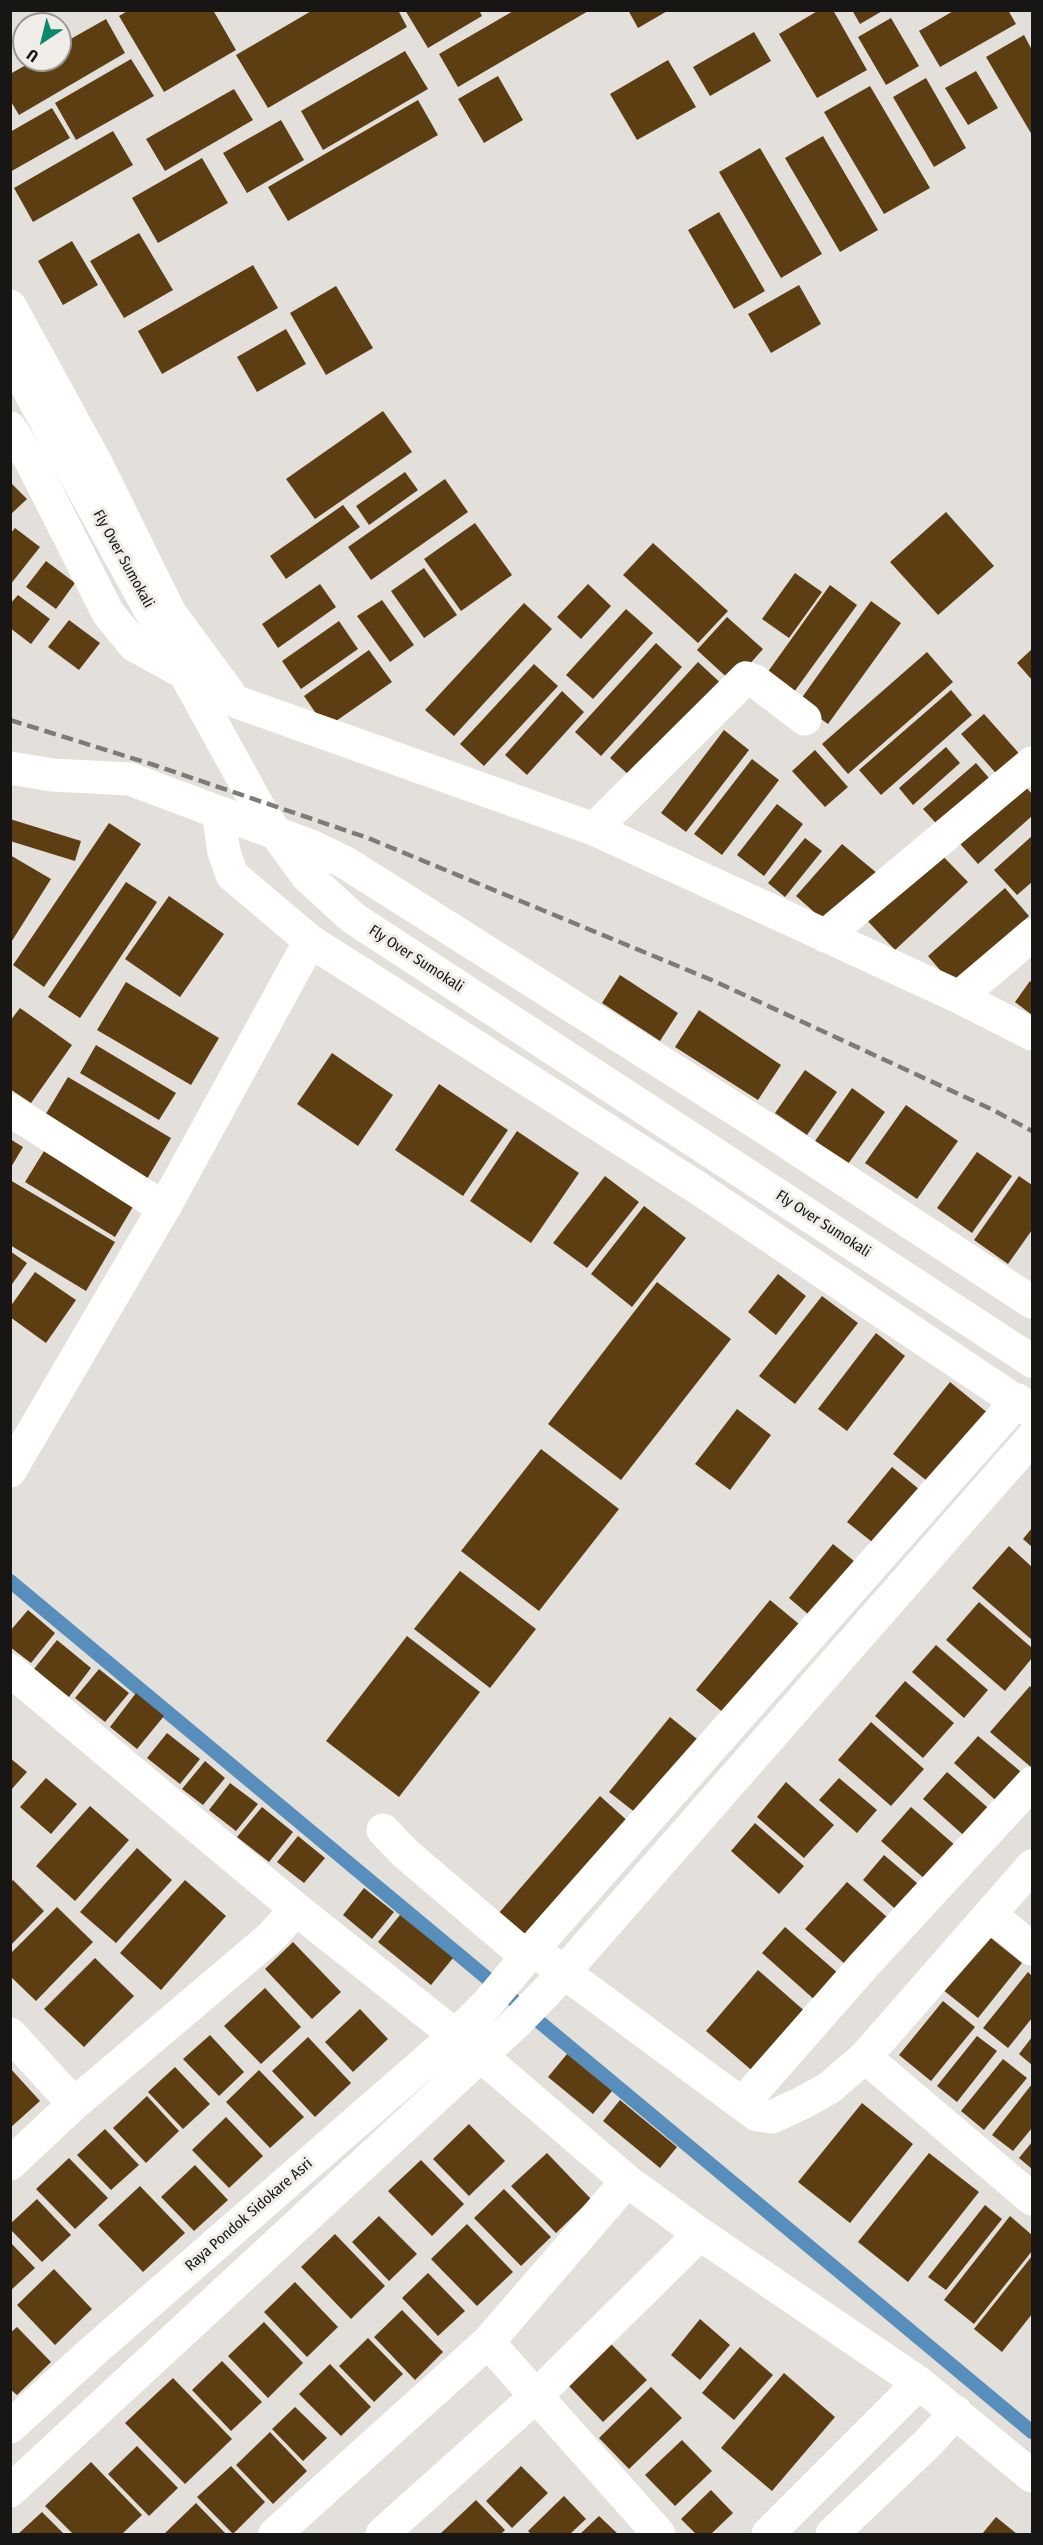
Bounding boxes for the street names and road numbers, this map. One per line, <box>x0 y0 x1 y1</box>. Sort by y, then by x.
street label: Fly Over Sumokali <box>89 507 157 611</box>
street label: Fly Over Sumokali <box>365 922 467 996</box>
street label: Fly Over Sumokali <box>772 1187 874 1261</box>
street label: Raya Pondok Sidokare Asri <box>182 2155 316 2275</box>

